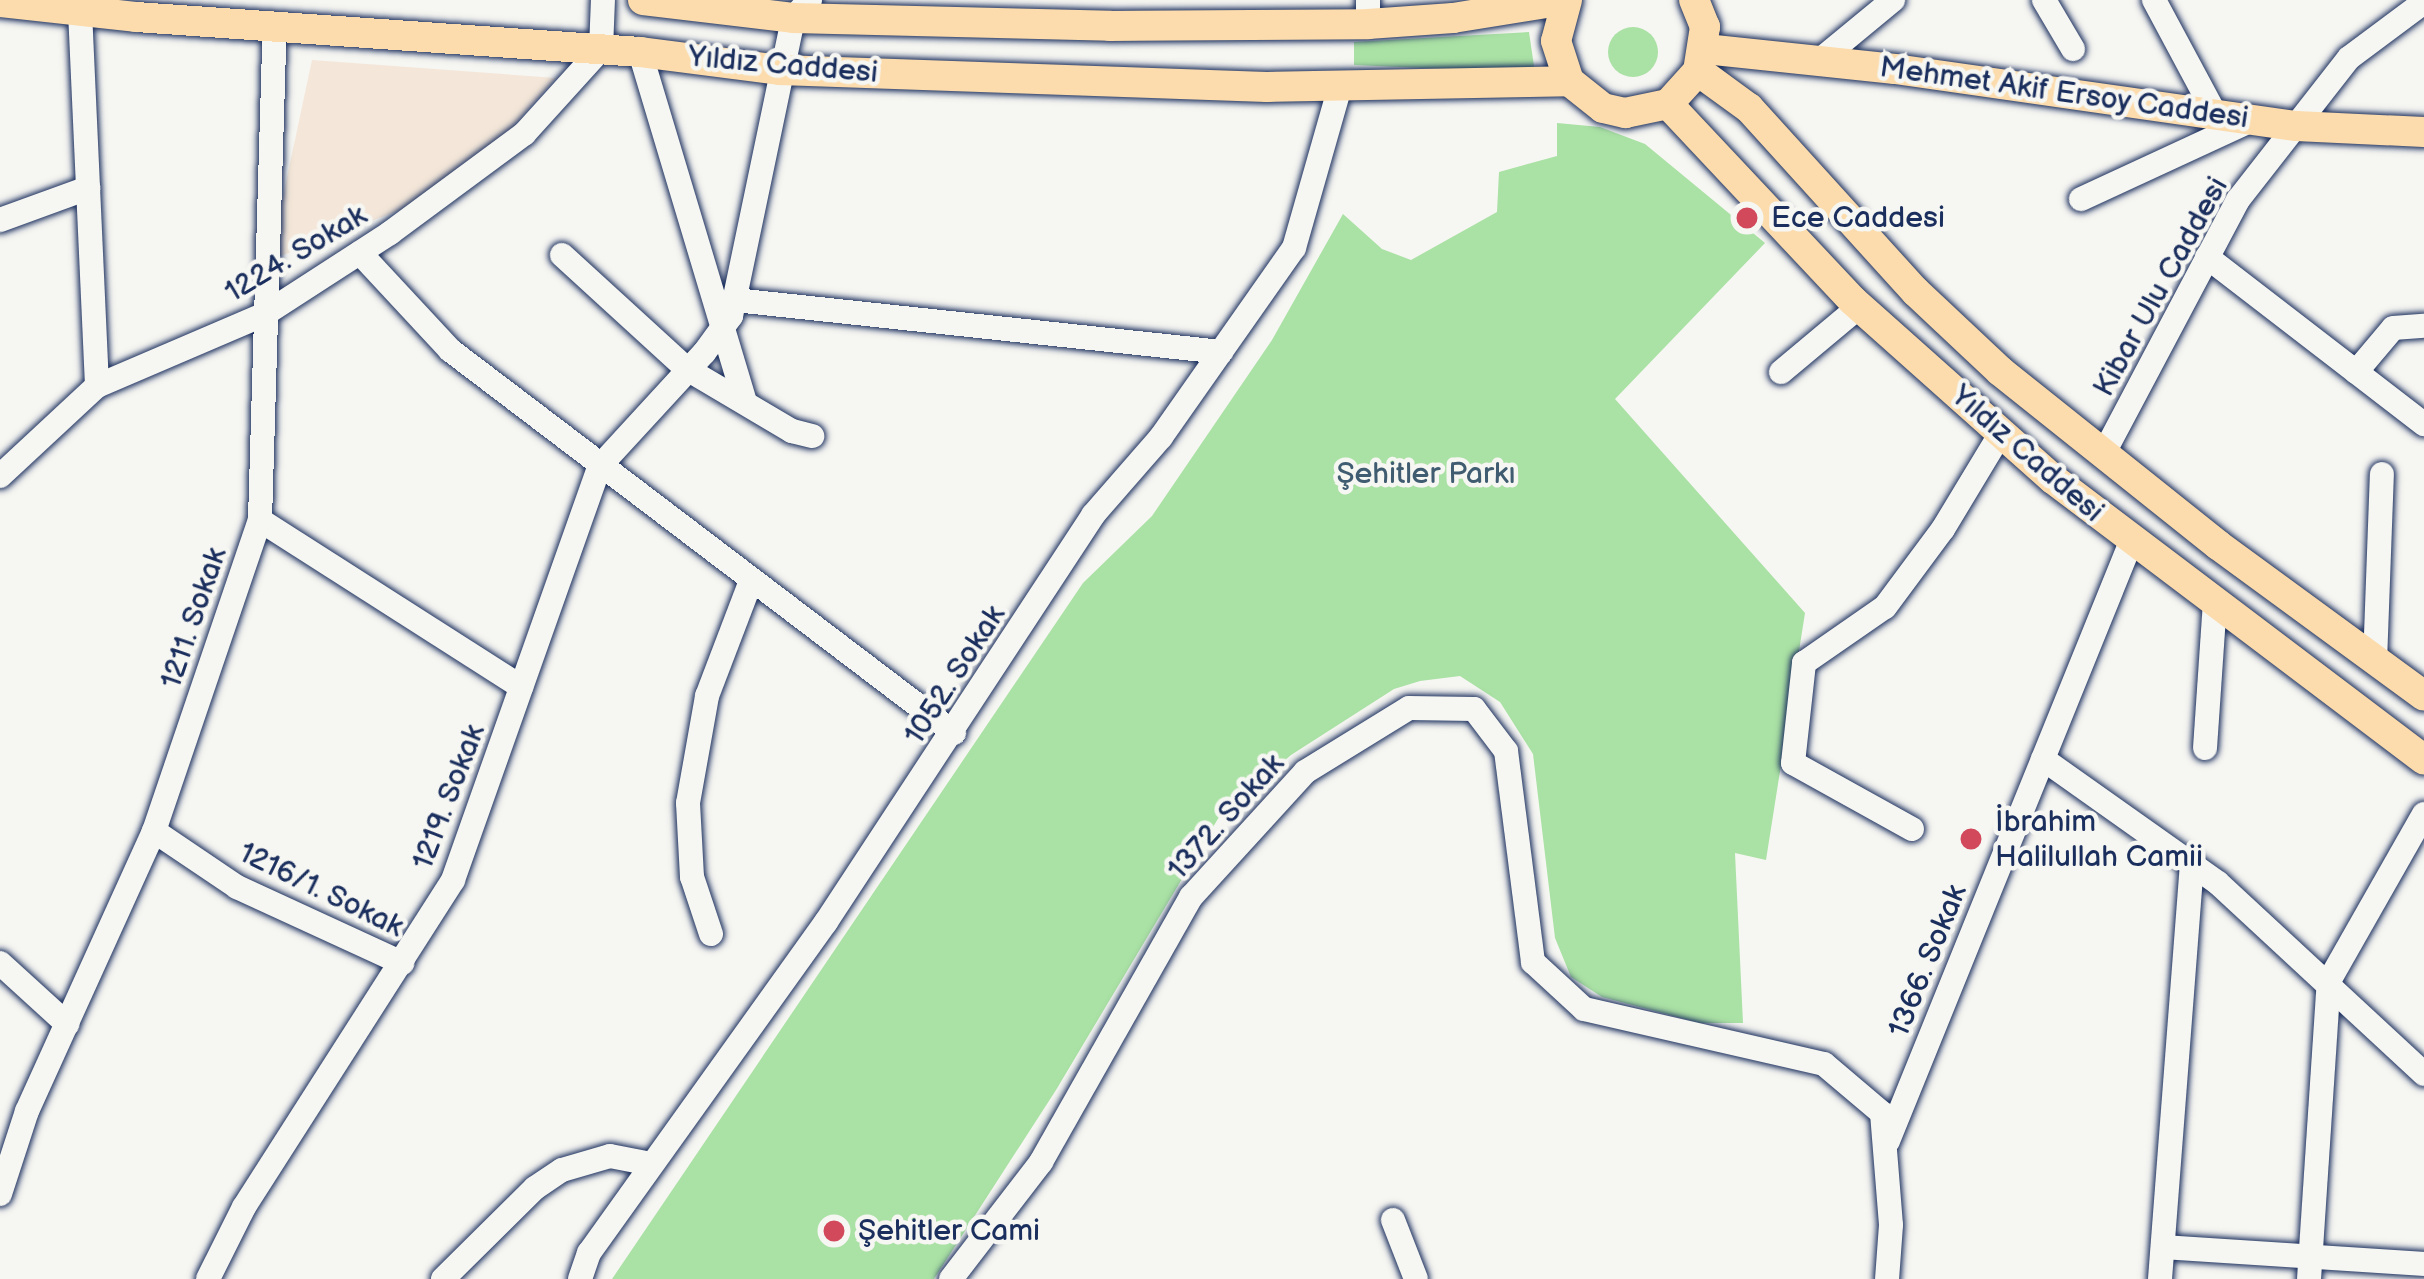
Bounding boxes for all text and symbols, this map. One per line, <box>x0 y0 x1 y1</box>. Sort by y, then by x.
street label: Yıldız Caddesi <box>687 39 879 91</box>
street label: Mehmet Akif Ersoy Caddesi <box>1876 49 2252 137</box>
street label: Kibar Ulu Caddesi <box>2086 171 2236 403</box>
street label: 1224. Sokak <box>218 197 374 311</box>
place label: Ece Caddesi <box>1771 200 1945 236</box>
marker: Ece Caddesi <box>1734 205 1760 231</box>
street label: Yıldız Caddesi <box>1943 378 2111 530</box>
park label: Şehitler Parkı <box>1336 456 1516 492</box>
street label: 1211. Sokak <box>153 543 235 693</box>
street label: 1052. Sokak <box>897 598 1013 752</box>
street label: 1219. Sokak <box>405 719 493 875</box>
street label: 1372. Sokak <box>1160 746 1292 888</box>
place label: İbrahim Halilullah Camii <box>1995 804 2203 874</box>
marker: İbrahim Halilullah Camii <box>1958 826 1984 852</box>
street label: 1216/1. Sokak <box>233 835 409 945</box>
street label: 1366. Sokak <box>1881 879 1975 1043</box>
place label: Şehitler Cami <box>858 1213 1040 1249</box>
marker: Şehitler Cami <box>821 1218 847 1244</box>

